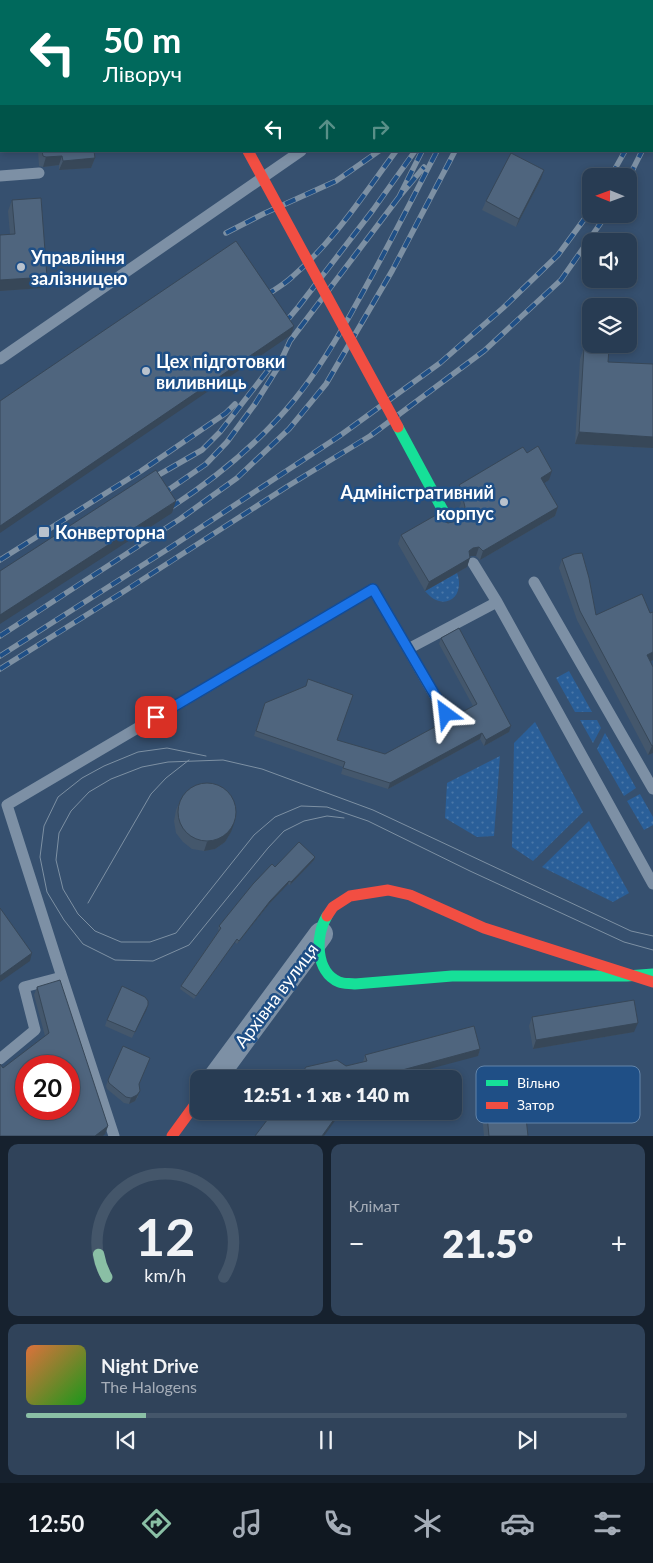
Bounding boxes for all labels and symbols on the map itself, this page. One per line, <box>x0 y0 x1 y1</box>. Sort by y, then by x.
north arrow <box>582 168 638 222</box>
place label: Управління залізницею <box>30 246 127 289</box>
marker: Управління залізницею <box>15 261 27 273</box>
place label: Цех підготовки виливниць <box>156 350 285 393</box>
marker: Цех підготовки виливниць <box>140 365 152 377</box>
place label: Адміністративний корпус <box>340 481 494 524</box>
marker: Адміністративний корпус <box>498 496 510 508</box>
place label: Конверторна <box>55 521 165 543</box>
marker: Конверторна <box>37 525 51 539</box>
position arrow <box>419 687 471 739</box>
pin <box>135 696 177 738</box>
street label: Архівна вулиця <box>229 938 323 1052</box>
speed limit sign: 20 <box>15 1055 80 1120</box>
legend <box>476 1066 640 1123</box>
text: Вільно <box>517 1074 560 1091</box>
text: Затор <box>517 1096 554 1113</box>

